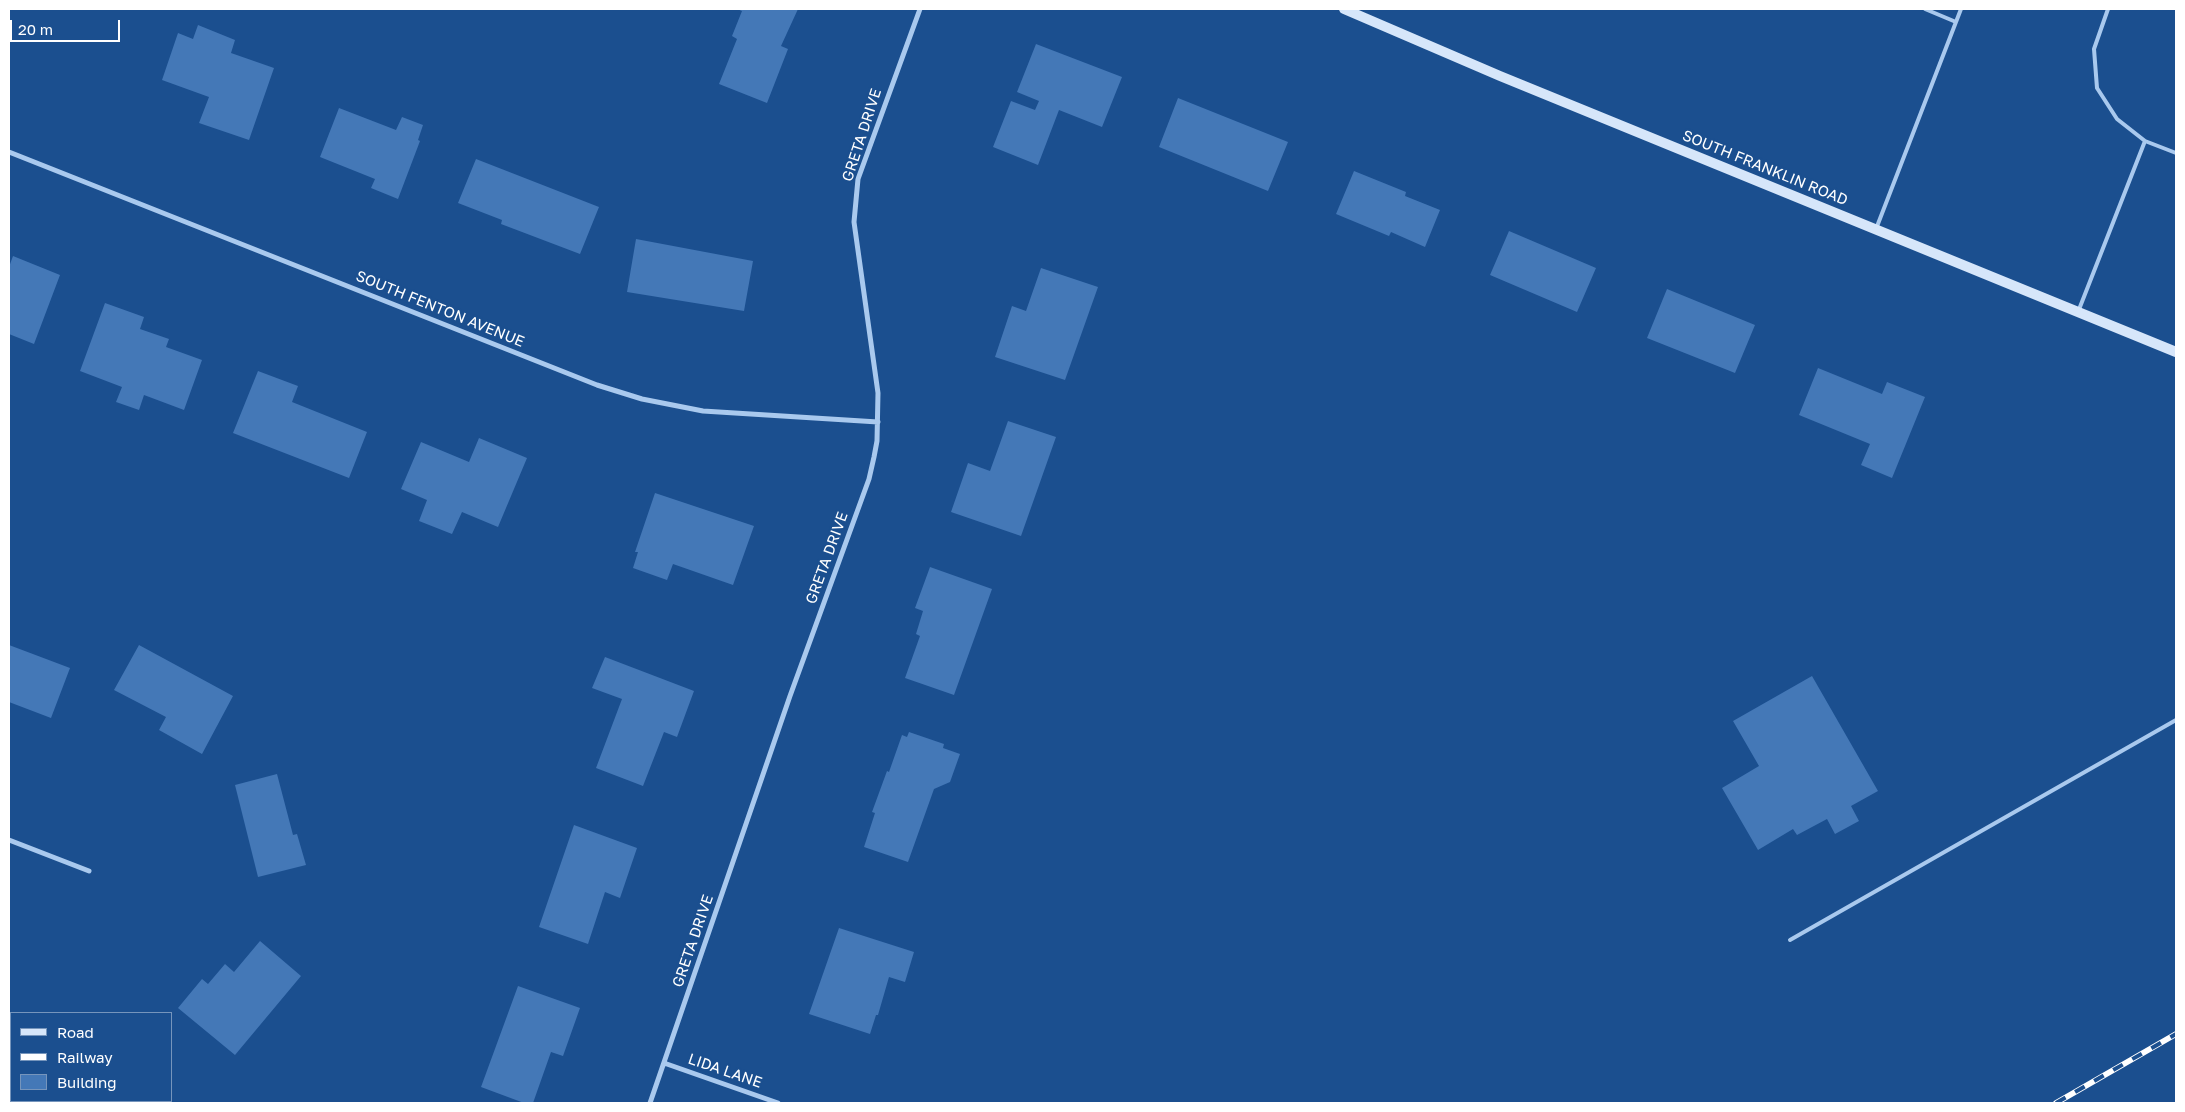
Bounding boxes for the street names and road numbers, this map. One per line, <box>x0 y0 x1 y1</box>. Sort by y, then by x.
street label: GRETA DRIVE <box>839 86 885 184</box>
street label: SOUTH FRANKLIN ROAD <box>1680 127 1850 209</box>
street label: SOUTH FENTON AVENUE <box>353 267 527 351</box>
street label: GRETA DRIVE <box>802 510 852 606</box>
street label: GRETA DRIVE <box>669 892 717 990</box>
street label: LIDA LANE <box>686 1050 764 1092</box>

